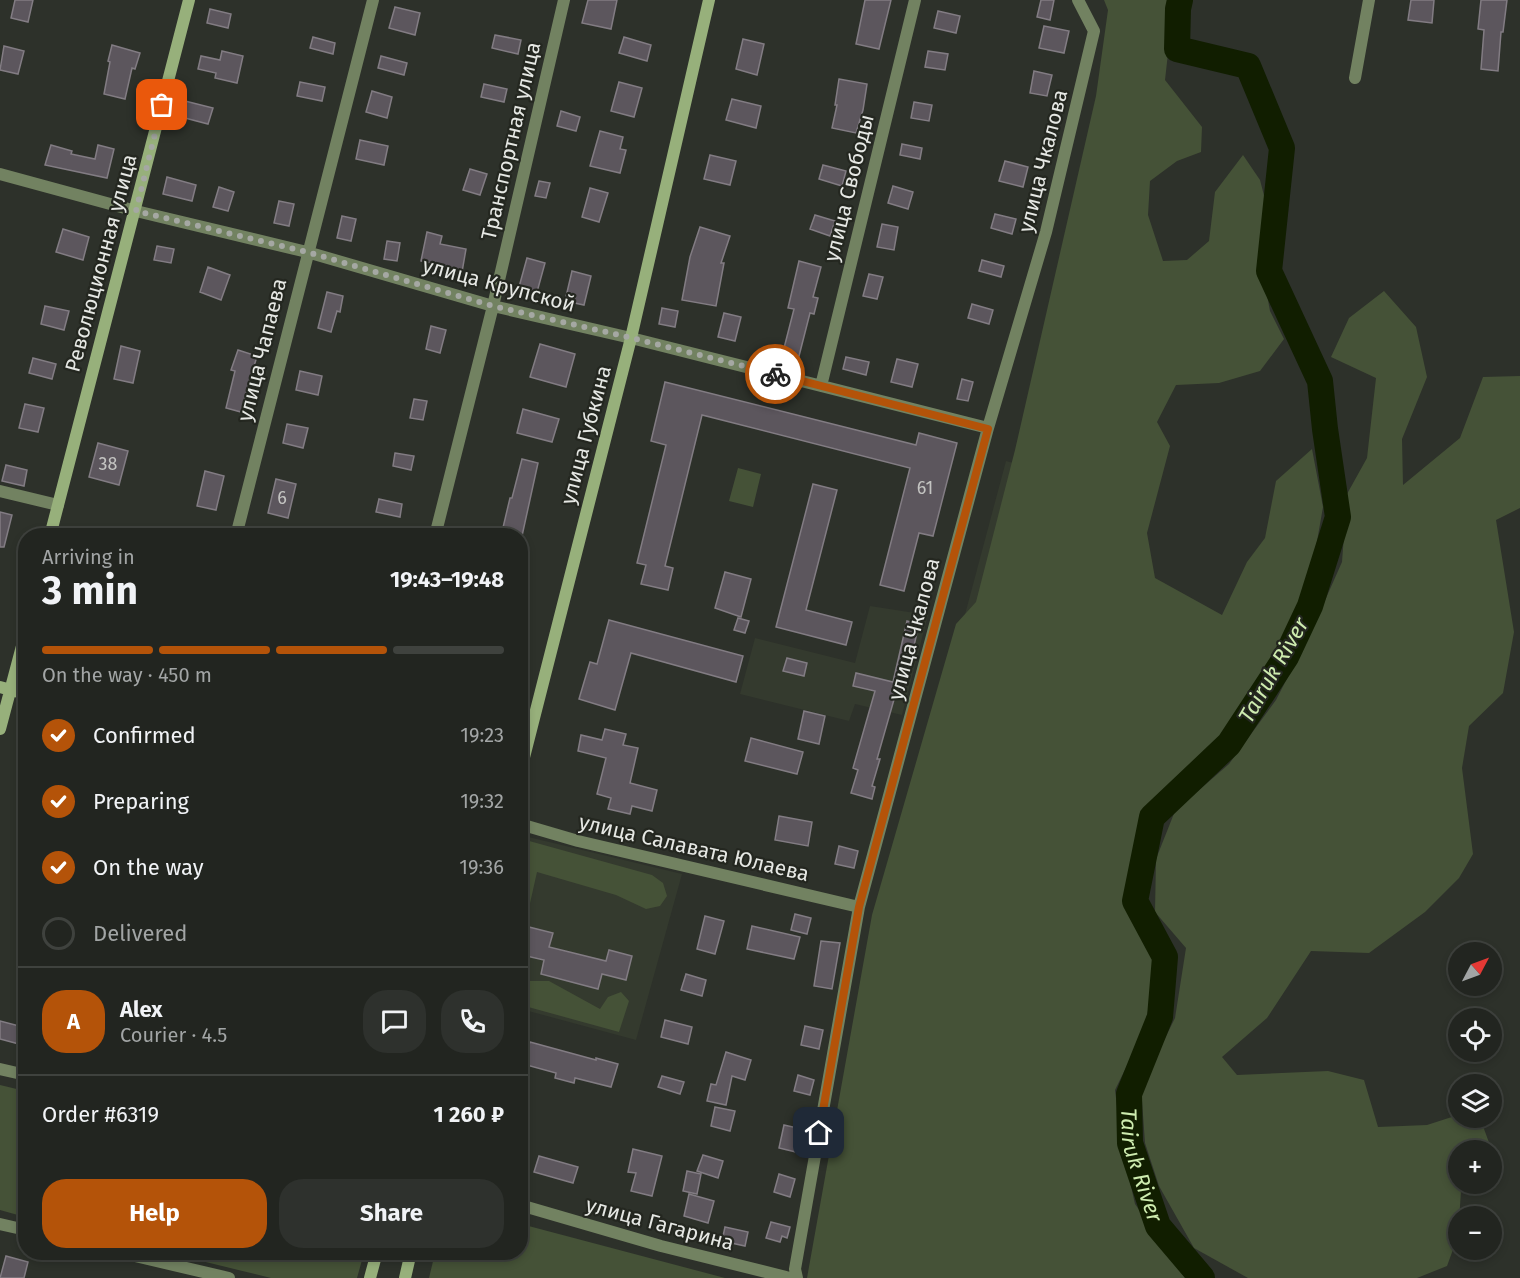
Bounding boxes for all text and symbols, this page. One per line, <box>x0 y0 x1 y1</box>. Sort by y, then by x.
street label: Транспортная улица <box>476 39 546 243</box>
pin <box>136 79 187 130</box>
street label: улица Чкалова <box>1013 87 1073 235</box>
icon: bag <box>145 88 178 121</box>
street label: улица Свободы <box>818 112 880 264</box>
street label: Революционная улица <box>59 151 143 375</box>
street label: улица Крупской <box>420 252 578 318</box>
street label: улица Чапаева <box>232 276 292 424</box>
courier <box>745 344 805 404</box>
icon: bike <box>759 358 792 391</box>
street label: улица Губкина <box>555 363 617 507</box>
house number: 38 <box>99 453 118 475</box>
house number: 61 <box>917 477 933 499</box>
house number: 6 <box>277 487 287 509</box>
text: Arriving in <box>42 545 135 569</box>
street label: улица Чкалова <box>883 555 945 703</box>
text: 19:43–19:48 <box>390 566 504 593</box>
text: 3 min <box>42 568 138 614</box>
water label: Tairuk River <box>1232 612 1315 728</box>
text: On the way · 450 m <box>42 663 212 687</box>
icon: check <box>42 719 75 752</box>
text: Confirmed <box>93 722 196 749</box>
text: 19:23 <box>460 723 504 747</box>
icon: check <box>42 785 75 818</box>
text: Preparing <box>93 788 189 815</box>
text: 19:32 <box>460 789 504 813</box>
street label: улица Салавата Юлаева <box>576 809 812 887</box>
icon: check <box>42 851 75 884</box>
text: On the way <box>93 854 204 881</box>
text: 19:36 <box>459 855 504 879</box>
text: Delivered <box>93 920 188 947</box>
north arrow <box>1448 942 1502 996</box>
map controls <box>1448 942 1502 1260</box>
button: chat <box>363 990 426 1053</box>
button: phone <box>441 990 504 1053</box>
text: Alex <box>120 996 163 1023</box>
text: A <box>67 1008 80 1035</box>
button: locate <box>1448 1008 1502 1062</box>
text: Courier · 4.5 <box>120 1023 227 1047</box>
button: layers <box>1448 1074 1502 1128</box>
text: Order #6319 <box>42 1101 159 1128</box>
text: 1 260 ₽ <box>434 1101 504 1128</box>
pin <box>793 1107 844 1158</box>
water label: Tairuk River <box>1115 1108 1169 1226</box>
icon: home <box>802 1116 835 1149</box>
button: + <box>1448 1140 1502 1194</box>
button: Help <box>42 1179 267 1248</box>
button: Share <box>279 1179 504 1248</box>
street label: улица Гагарина <box>583 1192 737 1256</box>
button: − <box>1448 1206 1502 1260</box>

